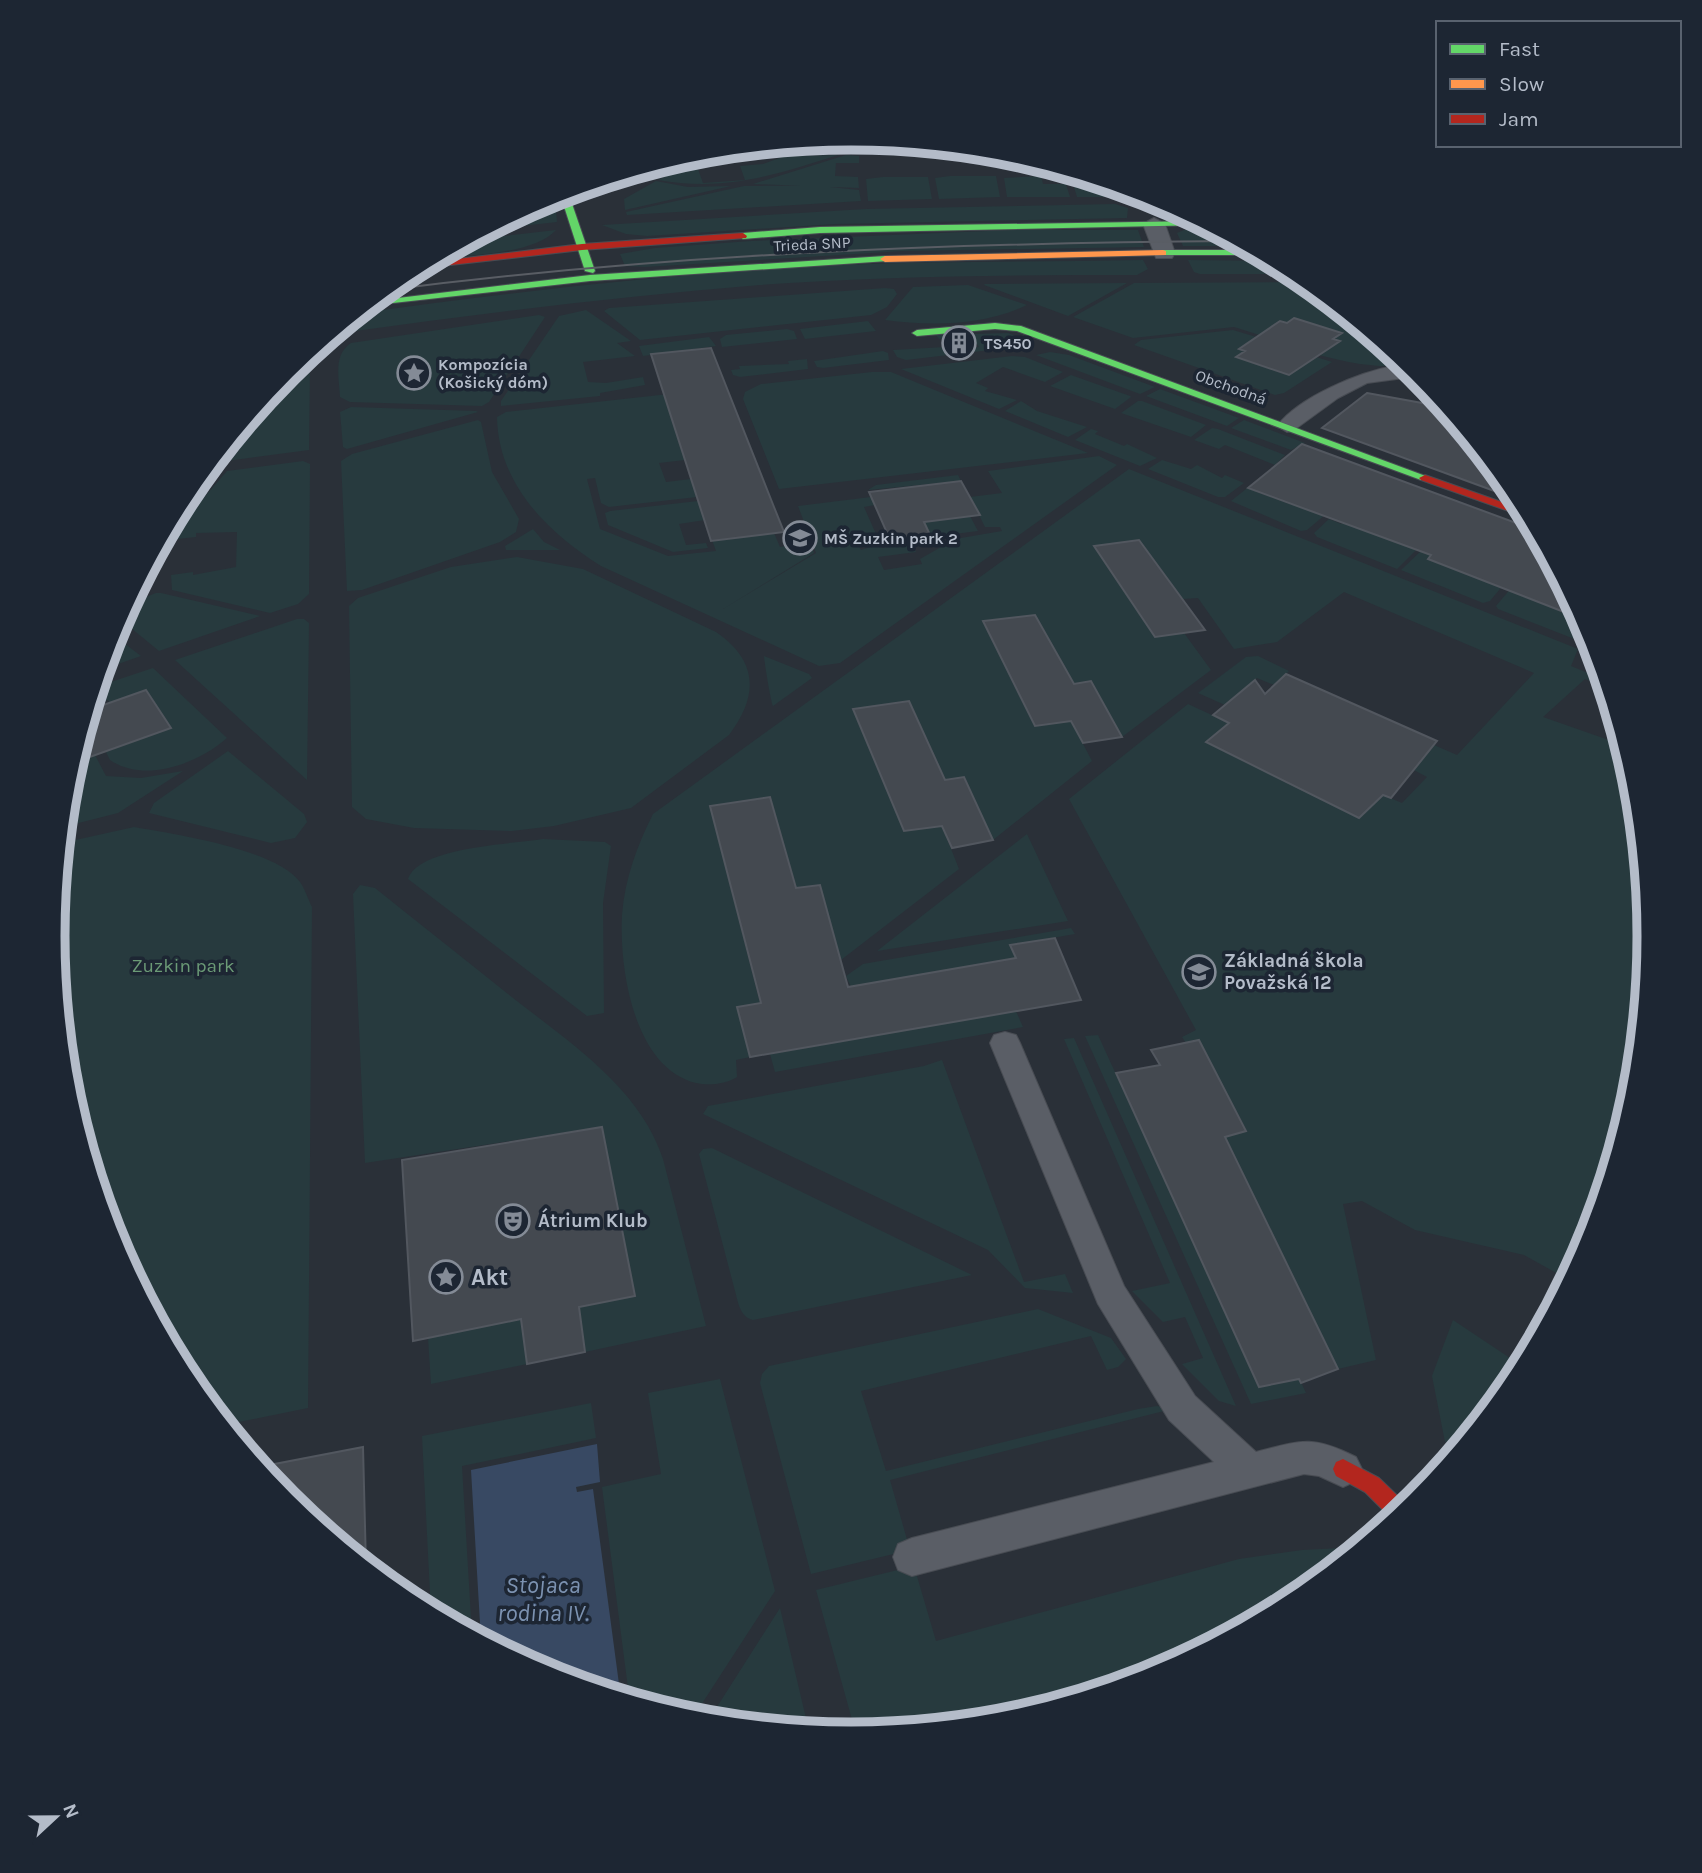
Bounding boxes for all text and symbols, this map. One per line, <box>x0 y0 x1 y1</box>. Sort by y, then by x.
legend <box>1436 21 1681 147</box>
text: Fast <box>1499 37 1540 61</box>
text: Slow <box>1499 72 1544 96</box>
text: Jam <box>1499 107 1539 131</box>
street label: Trieda SNP <box>773 232 851 256</box>
building icon: TS450 <box>940 324 978 362</box>
place label: TS450 <box>984 334 1032 353</box>
place icon: Kompozícia (Košický dóm) <box>395 354 433 392</box>
place label: Kompozícia (Košický dóm) <box>438 355 548 392</box>
street label: Obchodná <box>1193 365 1269 409</box>
school or university icon: MŠ Zuzkin park 2 <box>781 519 819 557</box>
place label: MŠ Zuzkin park 2 <box>824 528 958 548</box>
place label: Základná škola Považská 12 <box>1224 950 1364 994</box>
school or university icon: Základná škola Považská 12 <box>1180 953 1218 991</box>
park label: Zuzkin park <box>131 955 235 977</box>
theatre icon: Átrium Klub <box>494 1202 532 1240</box>
place label: Átrium Klub <box>538 1207 648 1232</box>
place icon: Akt <box>427 1258 465 1296</box>
place label: Akt <box>471 1264 508 1291</box>
water label: Stojaca rodina IV. <box>497 1571 589 1627</box>
north arrow <box>21 1782 91 1852</box>
text: N <box>58 1801 84 1821</box>

